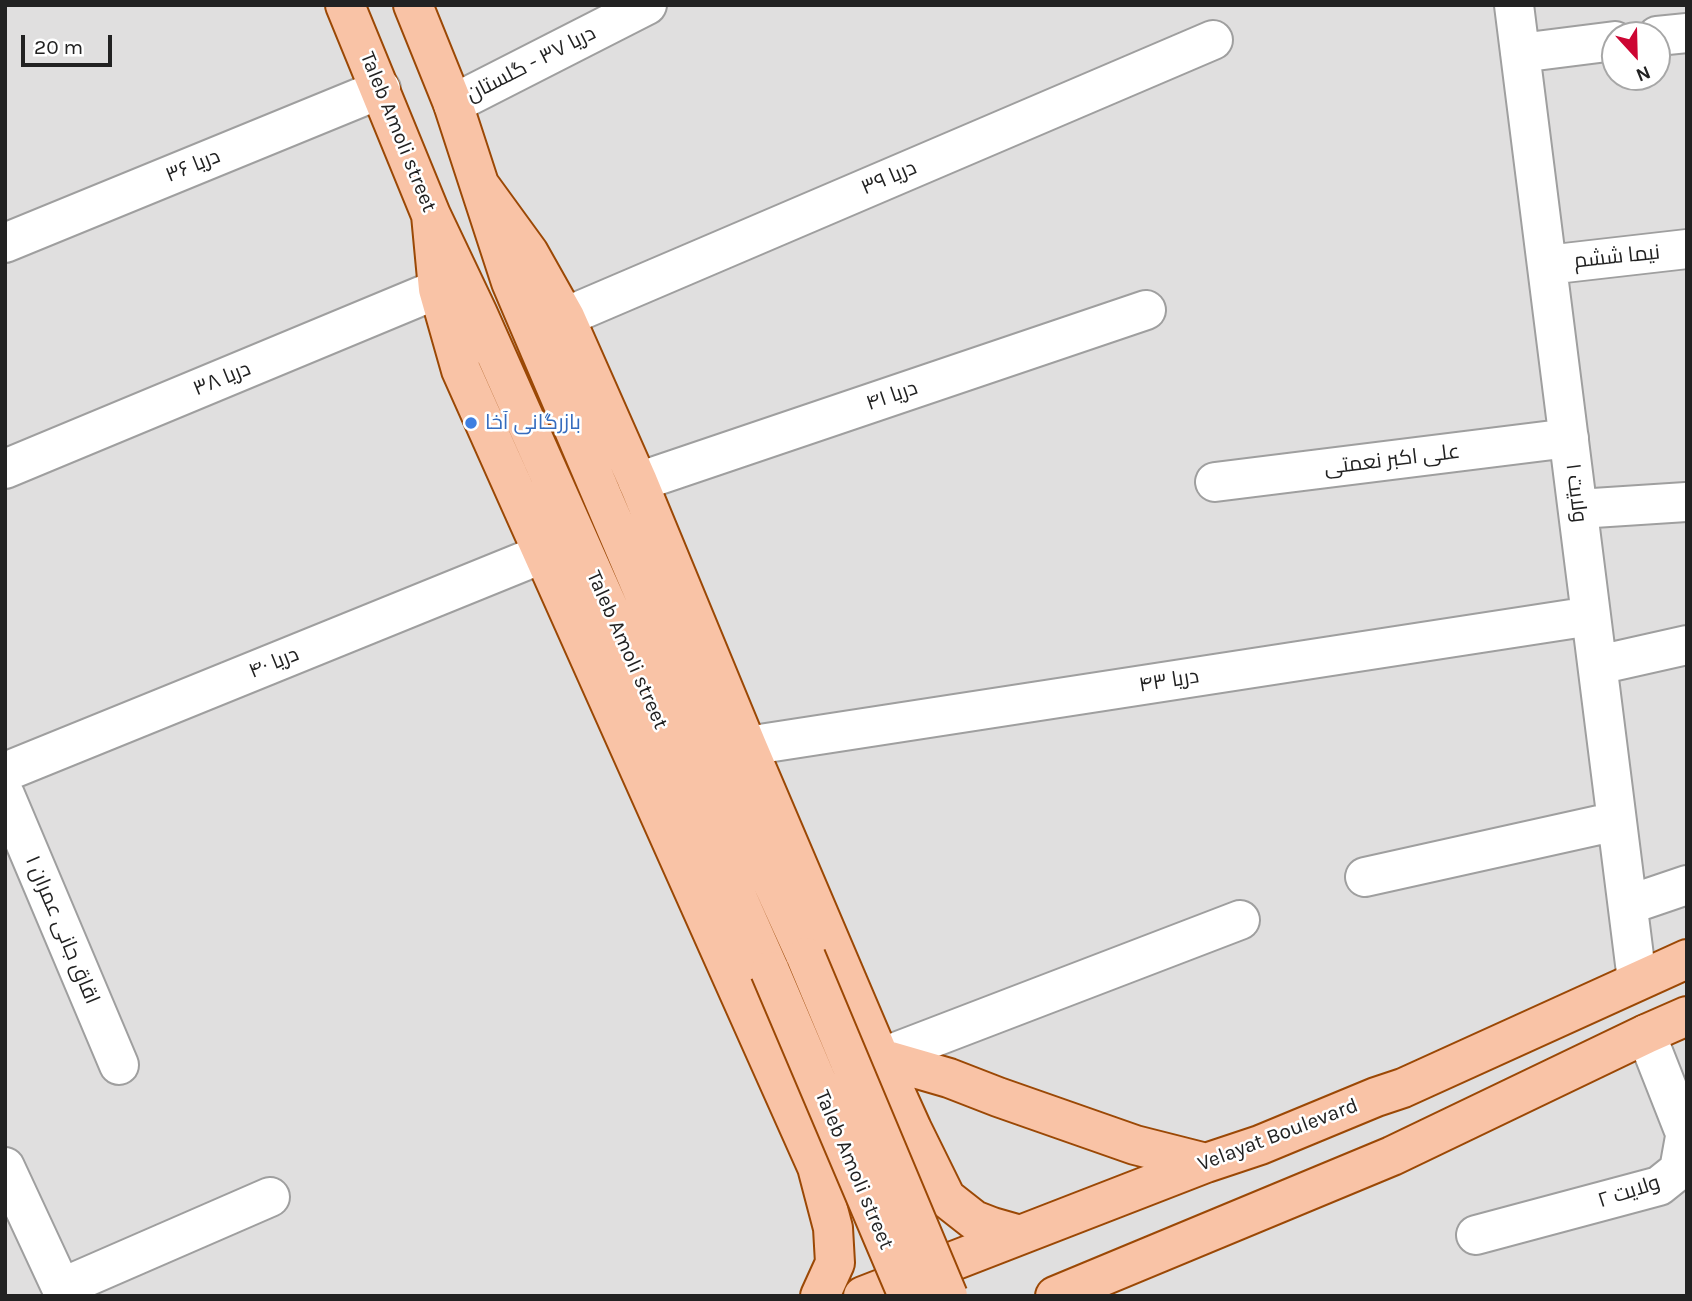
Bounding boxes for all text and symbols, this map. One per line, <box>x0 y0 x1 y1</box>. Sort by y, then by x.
scale bar <box>24 21 116 65</box>
street label: دریا ۳۷ - گلستان <box>462 21 600 107</box>
north arrow <box>1601 21 1671 91</box>
text: 20 m <box>34 35 83 59</box>
street label: Taleb Amoli street <box>354 48 442 216</box>
text: N <box>1633 61 1654 86</box>
street label: دریا ۳۶ <box>162 144 224 188</box>
street label: دریا ۳۹ <box>858 155 920 201</box>
street label: نیما ششم <box>1573 240 1661 274</box>
street label: دریا ۳۸ <box>190 356 254 402</box>
street label: دریا ۴۱ <box>863 375 921 417</box>
place label: بازرگانی آخا <box>485 410 581 436</box>
marker: بازرگانی آخا <box>463 415 479 431</box>
street label: علی اکبر نعمتی <box>1323 439 1461 481</box>
street label: ولایت ۱ <box>1560 462 1592 524</box>
street label: Taleb Amoli street <box>581 567 673 733</box>
street label: دریا ۴۰ <box>245 642 303 684</box>
street label: دریا ۴۳ <box>1137 664 1201 698</box>
street label: اقاق جانی عمران ۱ <box>19 852 105 1008</box>
street label: Taleb Amoli street <box>809 1087 899 1253</box>
street label: Velayat Boulevard <box>1194 1093 1362 1177</box>
street label: ولایت ۲ <box>1595 1170 1663 1214</box>

